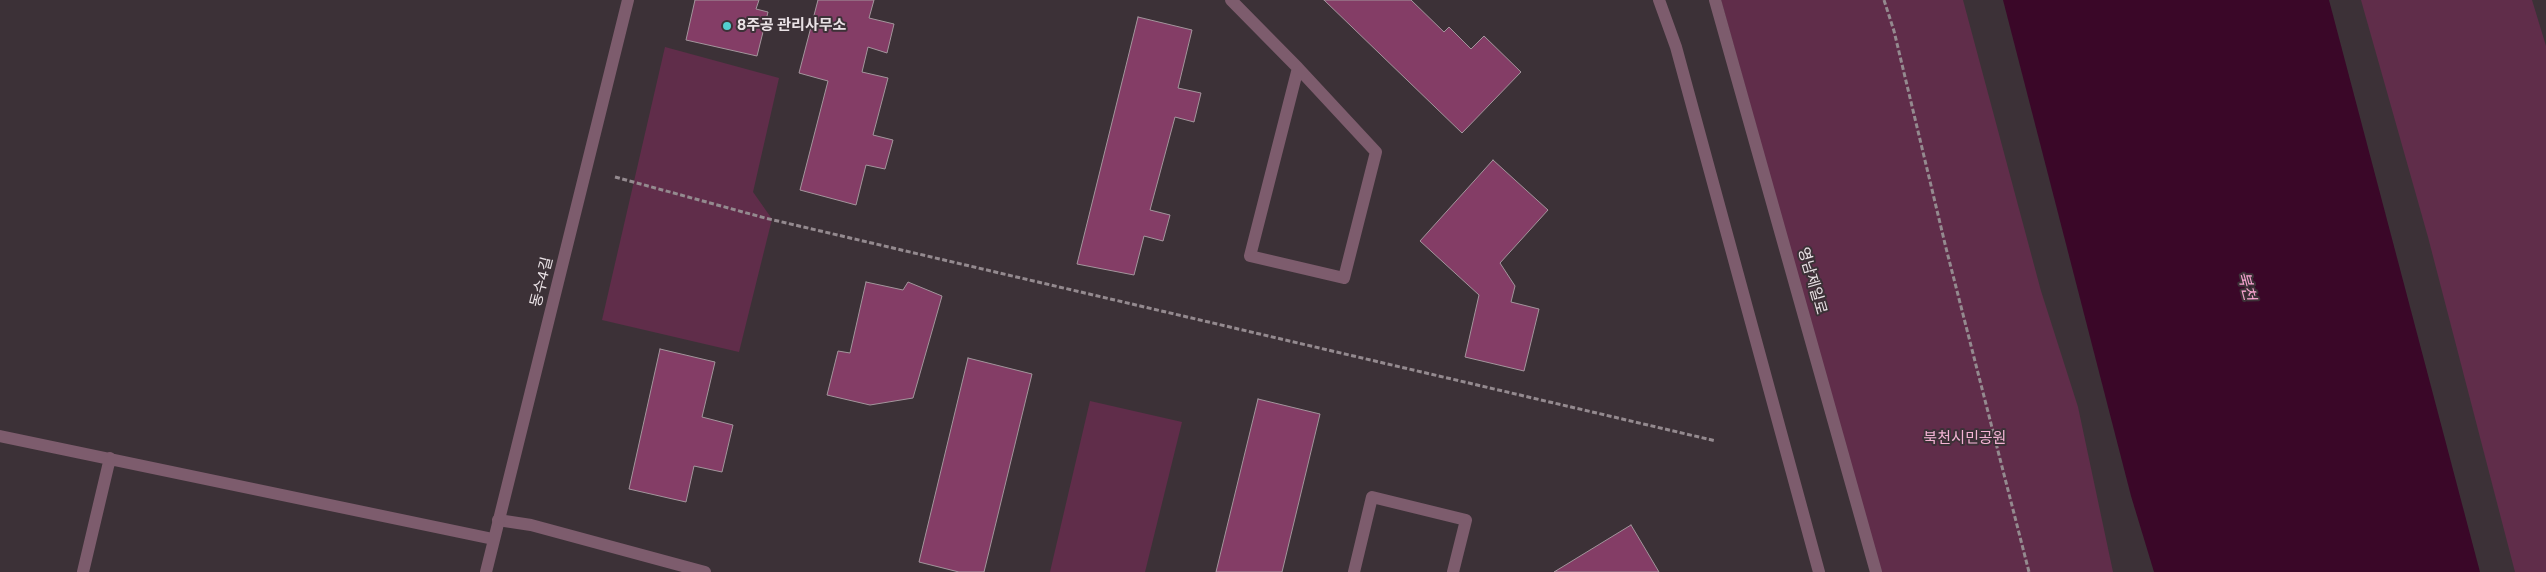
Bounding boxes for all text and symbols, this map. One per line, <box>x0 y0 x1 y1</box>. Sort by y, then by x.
place label: 8주공 관리사무소 <box>737 17 846 35</box>
marker: 8주공 관리사무소 <box>721 20 733 32</box>
street label: 영남제일로 <box>1794 245 1830 317</box>
street label: 동수4길 <box>527 255 557 309</box>
water label: 북천 <box>2233 269 2259 303</box>
park label: 북천시민공원 <box>1924 430 2006 448</box>

